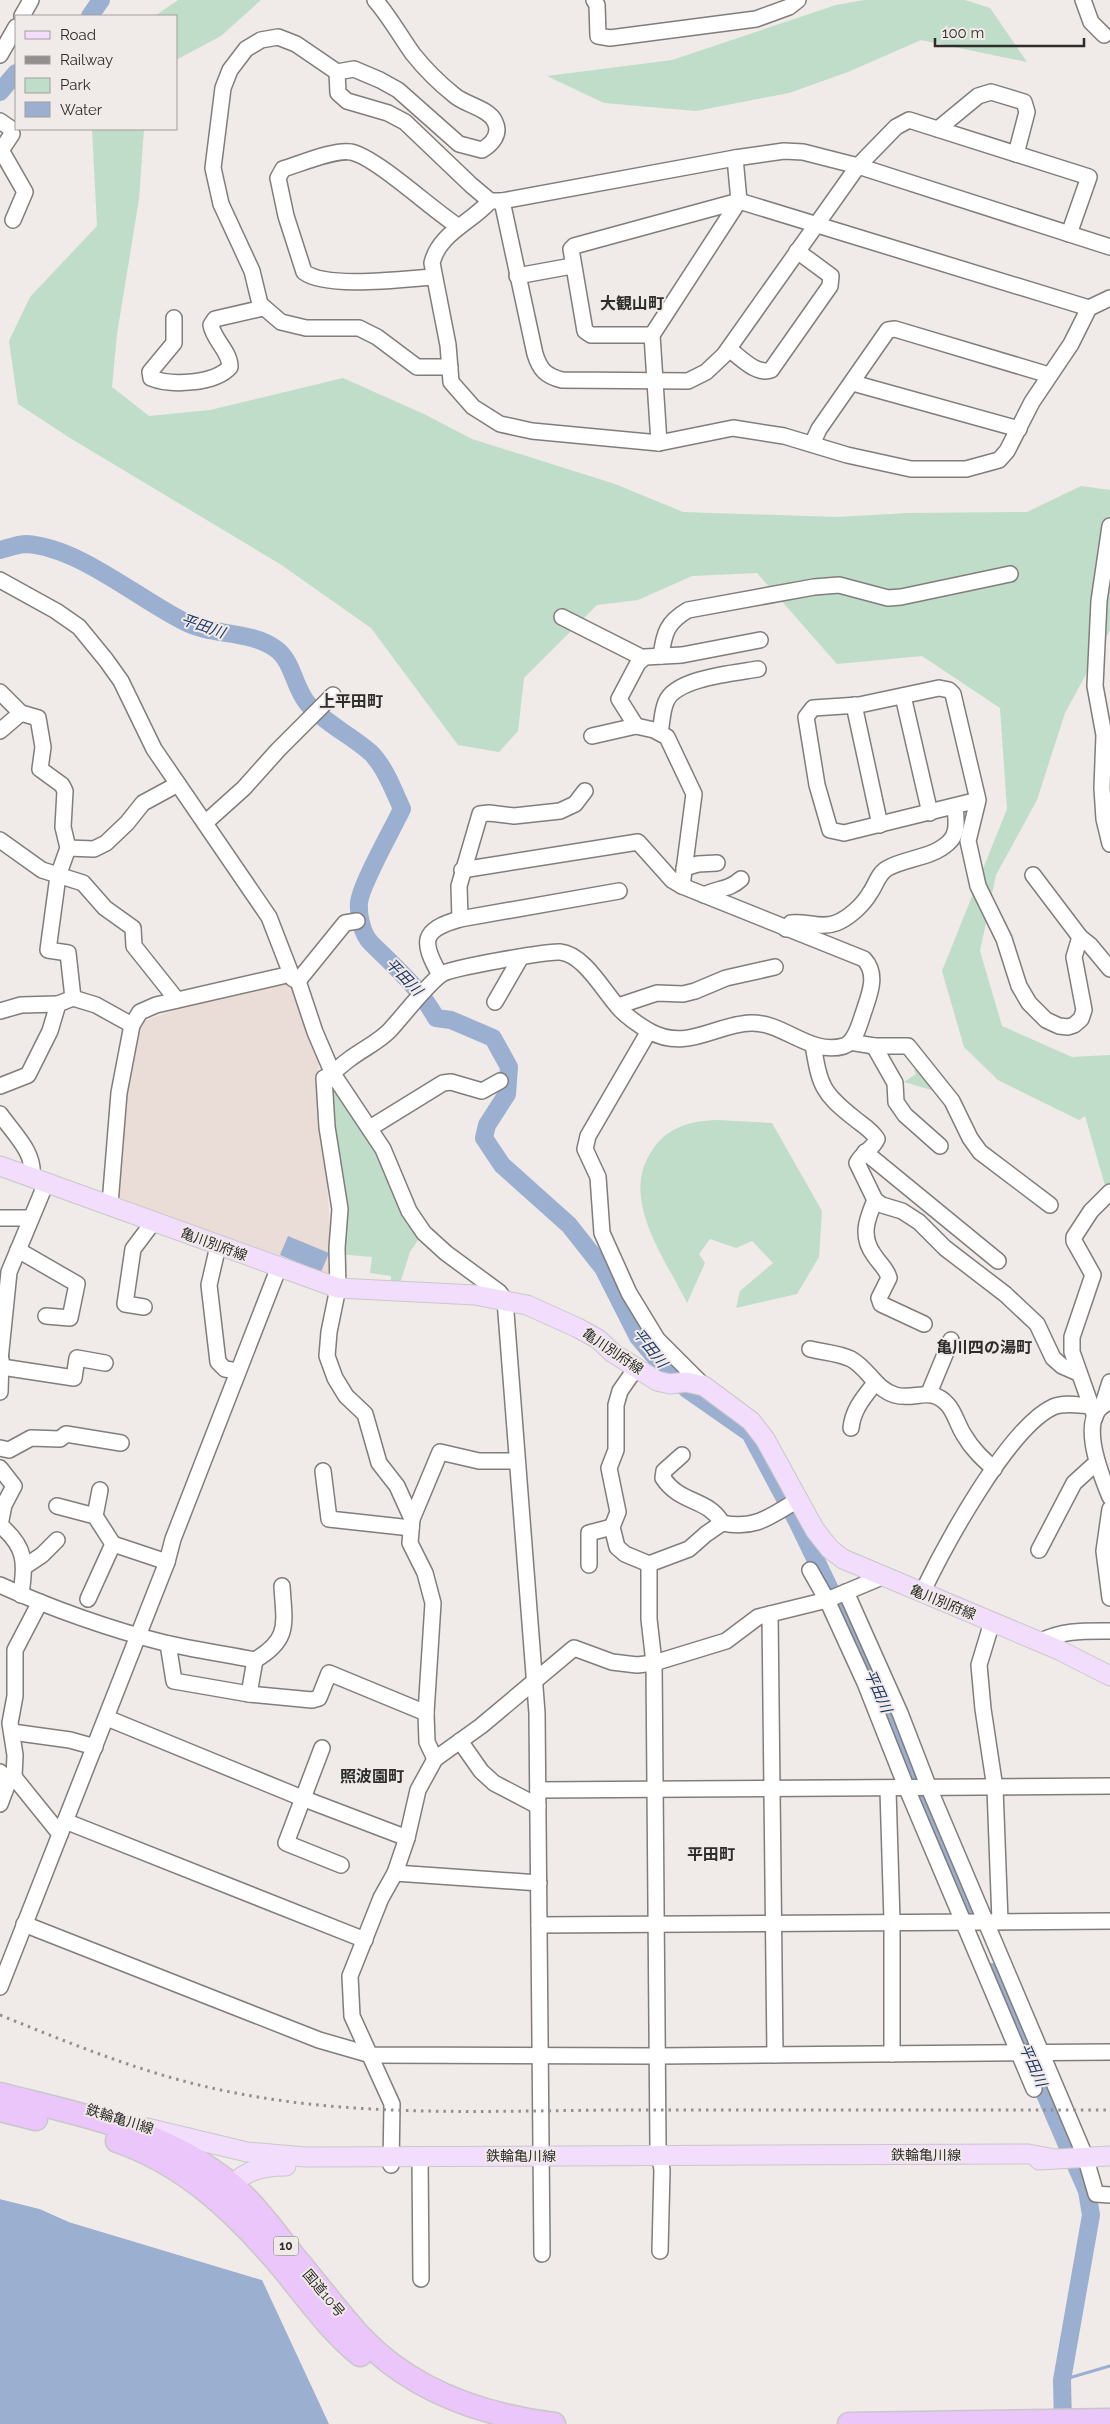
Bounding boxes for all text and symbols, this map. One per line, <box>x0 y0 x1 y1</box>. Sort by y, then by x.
legend <box>15 15 178 130</box>
scale bar <box>935 15 1084 47</box>
text: 100 m <box>942 24 984 42</box>
text: Road <box>60 26 96 44</box>
text: Railway <box>60 51 113 69</box>
text: Park <box>60 76 91 94</box>
text: Water <box>60 101 103 119</box>
district label: 大観山町 <box>600 294 664 313</box>
water label: 平田川 <box>179 610 229 642</box>
district label: 上平田町 <box>319 692 383 711</box>
water label: 平田川 <box>382 955 427 1001</box>
street label: 亀川別府線 <box>178 1225 250 1263</box>
street label: 亀川別府線 <box>580 1325 646 1377</box>
water label: 平田川 <box>629 1325 672 1373</box>
district label: 亀川四の湯町 <box>936 1338 1032 1357</box>
street label: 亀川別府線 <box>908 1581 978 1623</box>
water label: 平田川 <box>861 1667 896 1717</box>
district label: 照波園町 <box>340 1767 404 1786</box>
district label: 平田町 <box>687 1845 735 1864</box>
water label: 平田川 <box>1016 2041 1051 2091</box>
street label: 鉄輪亀川線 <box>84 2101 156 2137</box>
street label: 鉄輪亀川線 <box>891 2147 961 2163</box>
street label: 鉄輪亀川線 <box>486 2148 556 2164</box>
road number: 10 <box>274 2236 298 2256</box>
street label: 国道10号 <box>300 2266 348 2320</box>

